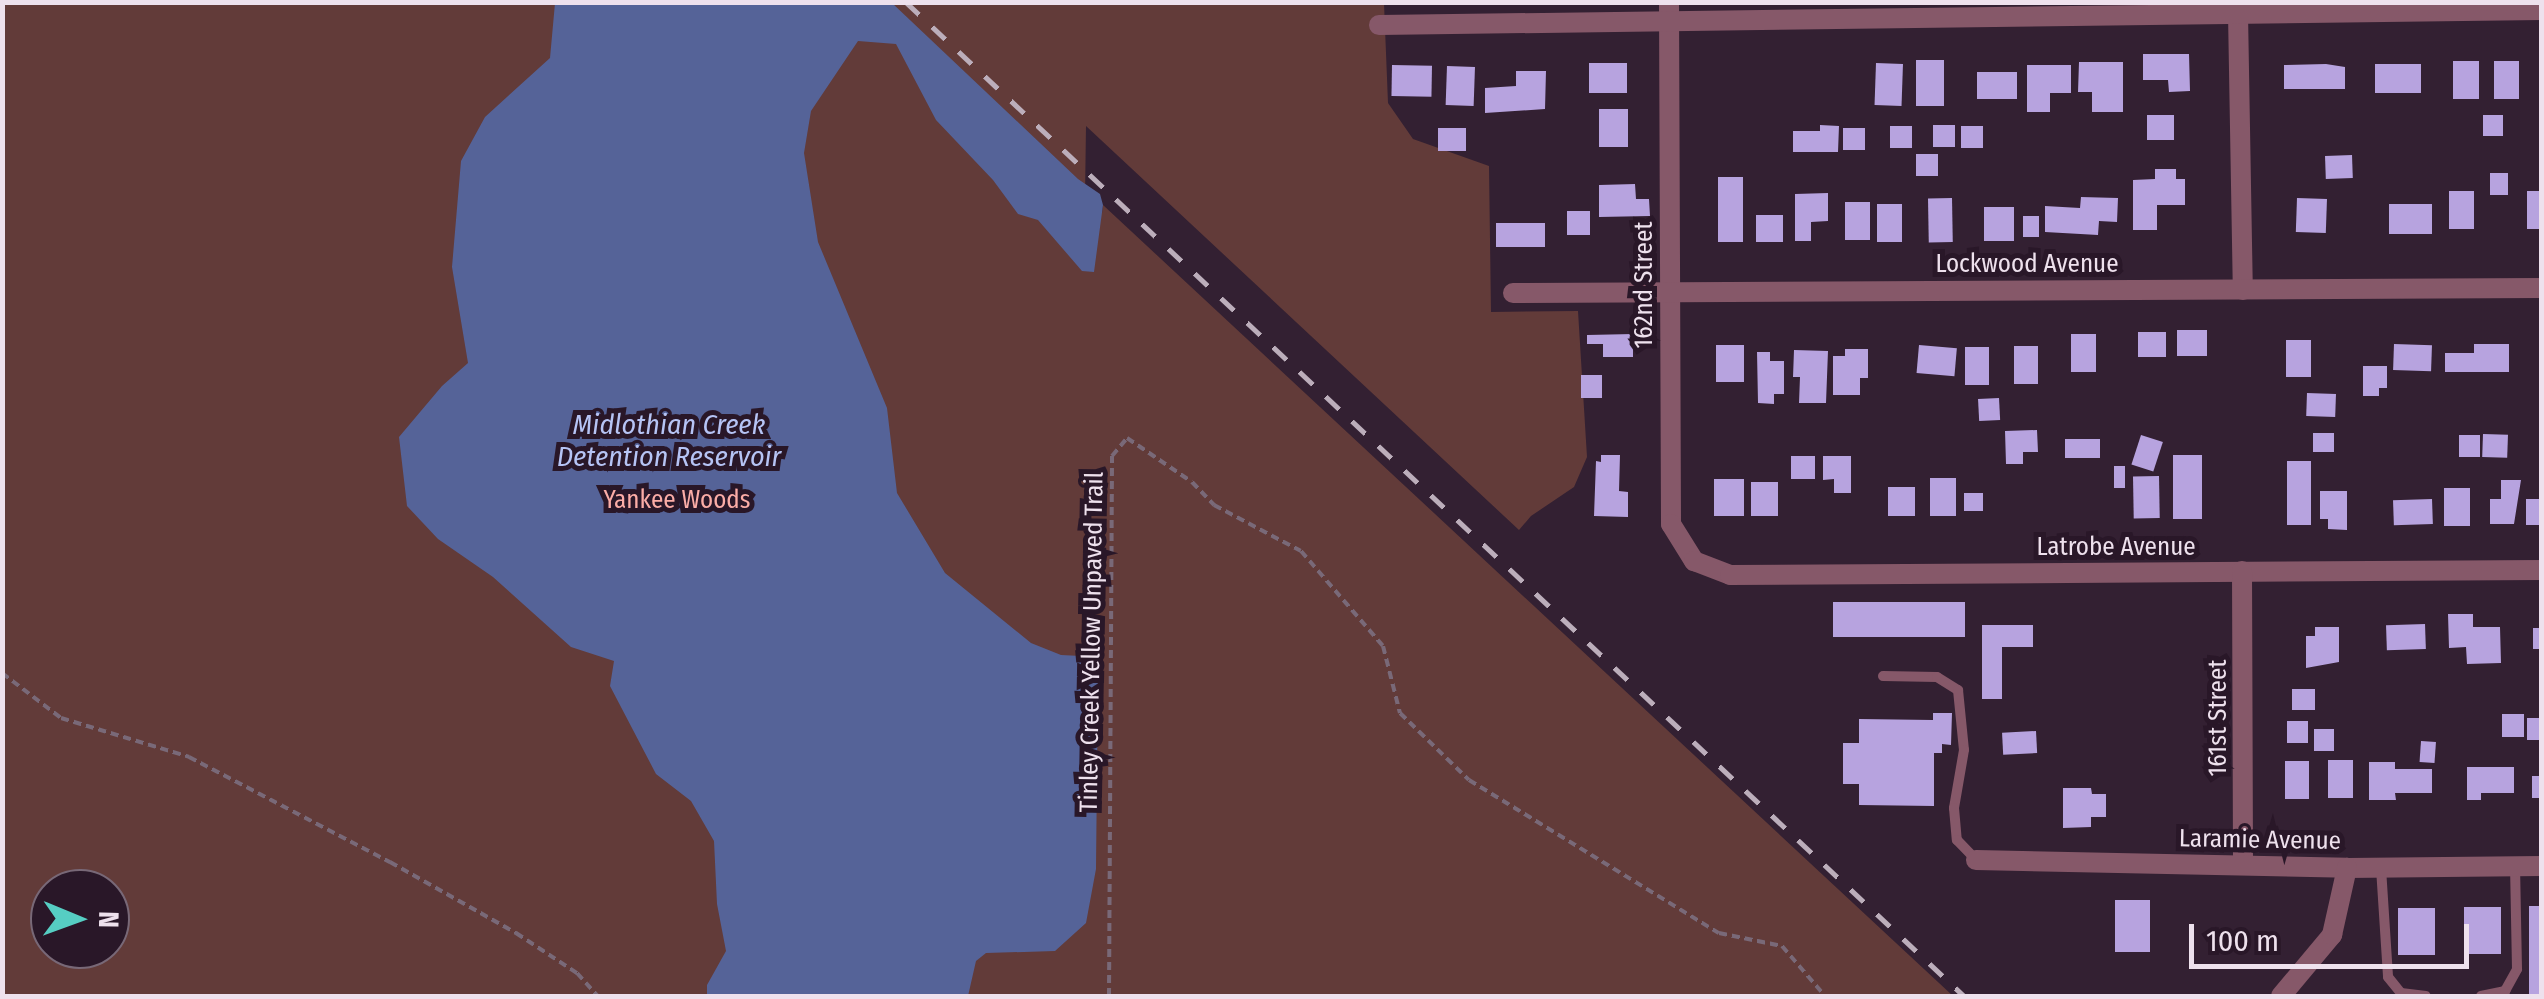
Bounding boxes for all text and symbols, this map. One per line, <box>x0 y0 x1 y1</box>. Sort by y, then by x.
street label: 162nd Street <box>1629 222 1659 348</box>
street label: Lockwood Avenue <box>1935 249 2119 279</box>
water label: Midlothian Creek Detention Reservoir <box>557 408 781 474</box>
street label: Tinley Creek Yellow Unpaved Trail <box>1074 471 1110 813</box>
park label: Yankee Woods <box>604 485 750 515</box>
street label: Latrobe Avenue <box>2036 532 2196 562</box>
street label: 161st Street <box>2203 660 2233 776</box>
street label: Laramie Avenue <box>2179 824 2341 856</box>
north arrow <box>30 869 130 969</box>
scale bar <box>2194 904 2474 966</box>
text: N <box>92 911 125 928</box>
text: 100 m <box>2206 923 2279 959</box>

